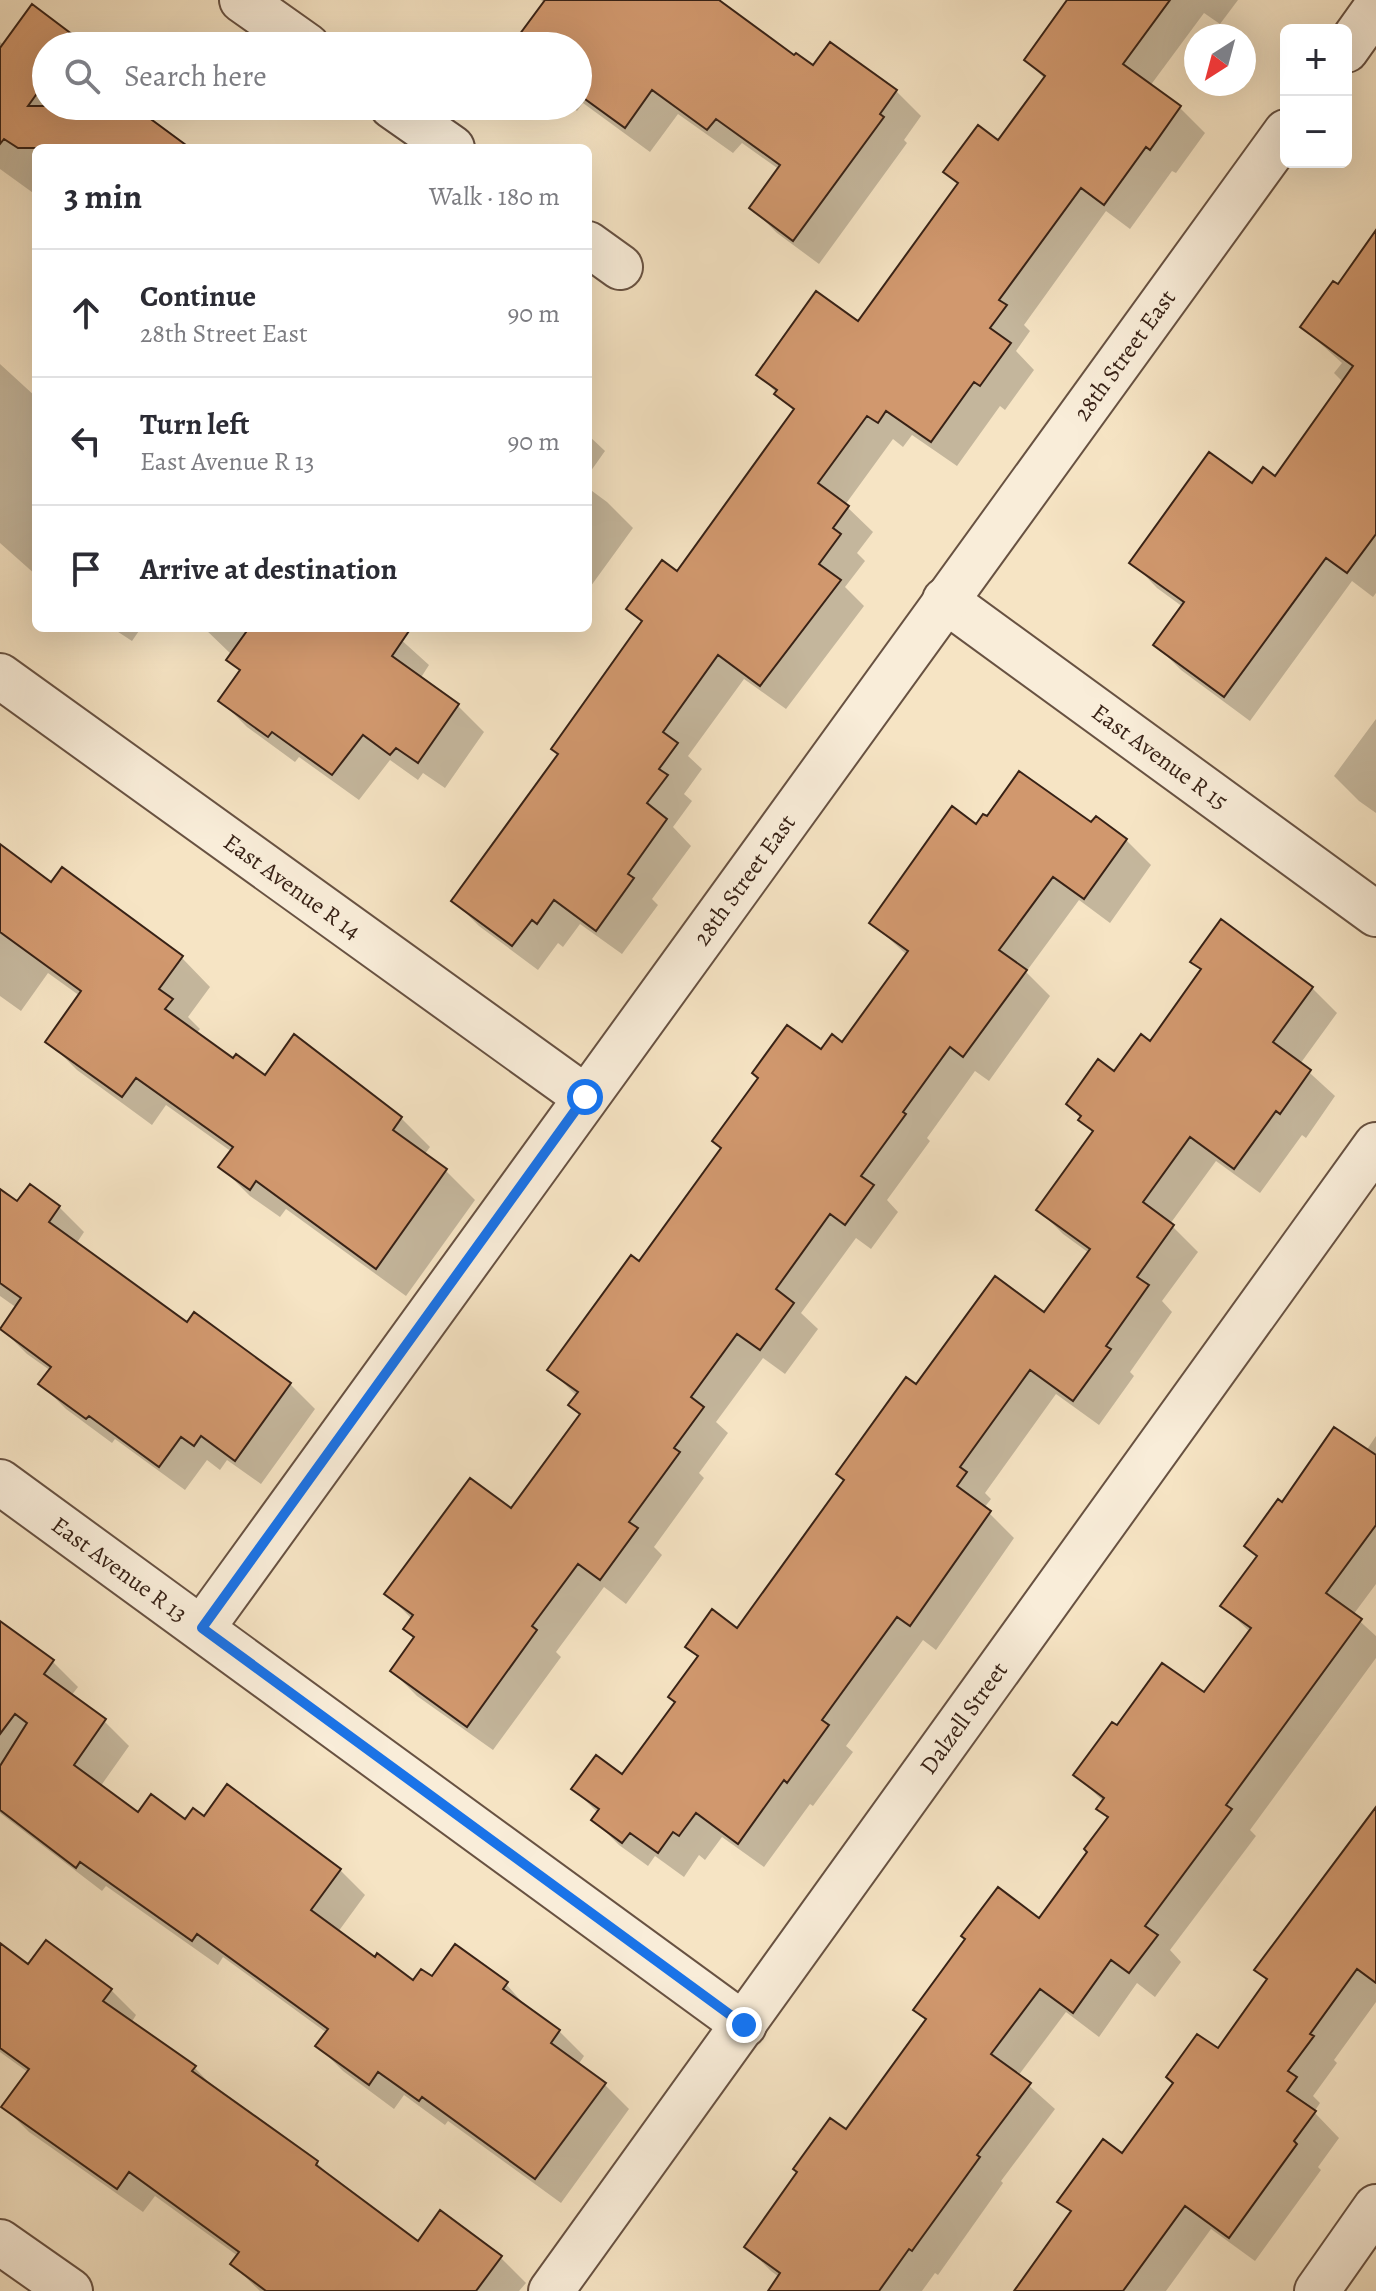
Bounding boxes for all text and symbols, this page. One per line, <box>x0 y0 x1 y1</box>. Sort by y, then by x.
north arrow <box>1184 24 1256 96</box>
map controls <box>1280 24 1352 168</box>
button: + <box>1280 24 1352 96</box>
search box <box>32 32 592 120</box>
icon: search <box>60 54 104 98</box>
text: Search here <box>124 56 267 96</box>
button: − <box>1280 96 1352 168</box>
text: 3 min <box>64 173 142 220</box>
text: Walk · 180 m <box>429 179 560 214</box>
text: Continue <box>140 276 256 316</box>
street label: 28th Street East <box>1066 283 1183 427</box>
icon: ahead <box>64 291 108 335</box>
text: 90 m <box>508 296 560 331</box>
text: 28th Street East <box>140 316 308 351</box>
text: Turn left <box>140 404 249 444</box>
icon: left <box>64 419 108 463</box>
text: 90 m <box>508 424 560 459</box>
text: East Avenue R 13 <box>140 444 314 479</box>
icon: arrive <box>64 547 108 591</box>
text: Arrive at destination <box>140 549 397 589</box>
street label: East Avenue R 15 <box>1085 696 1235 817</box>
street label: 28th Street East <box>686 808 803 952</box>
street label: East Avenue R 14 <box>217 826 367 947</box>
route start <box>567 1079 603 1115</box>
street label: East Avenue R 13 <box>45 1509 194 1630</box>
street label: Dalzell Street <box>912 1655 1015 1781</box>
route end <box>726 2007 762 2043</box>

